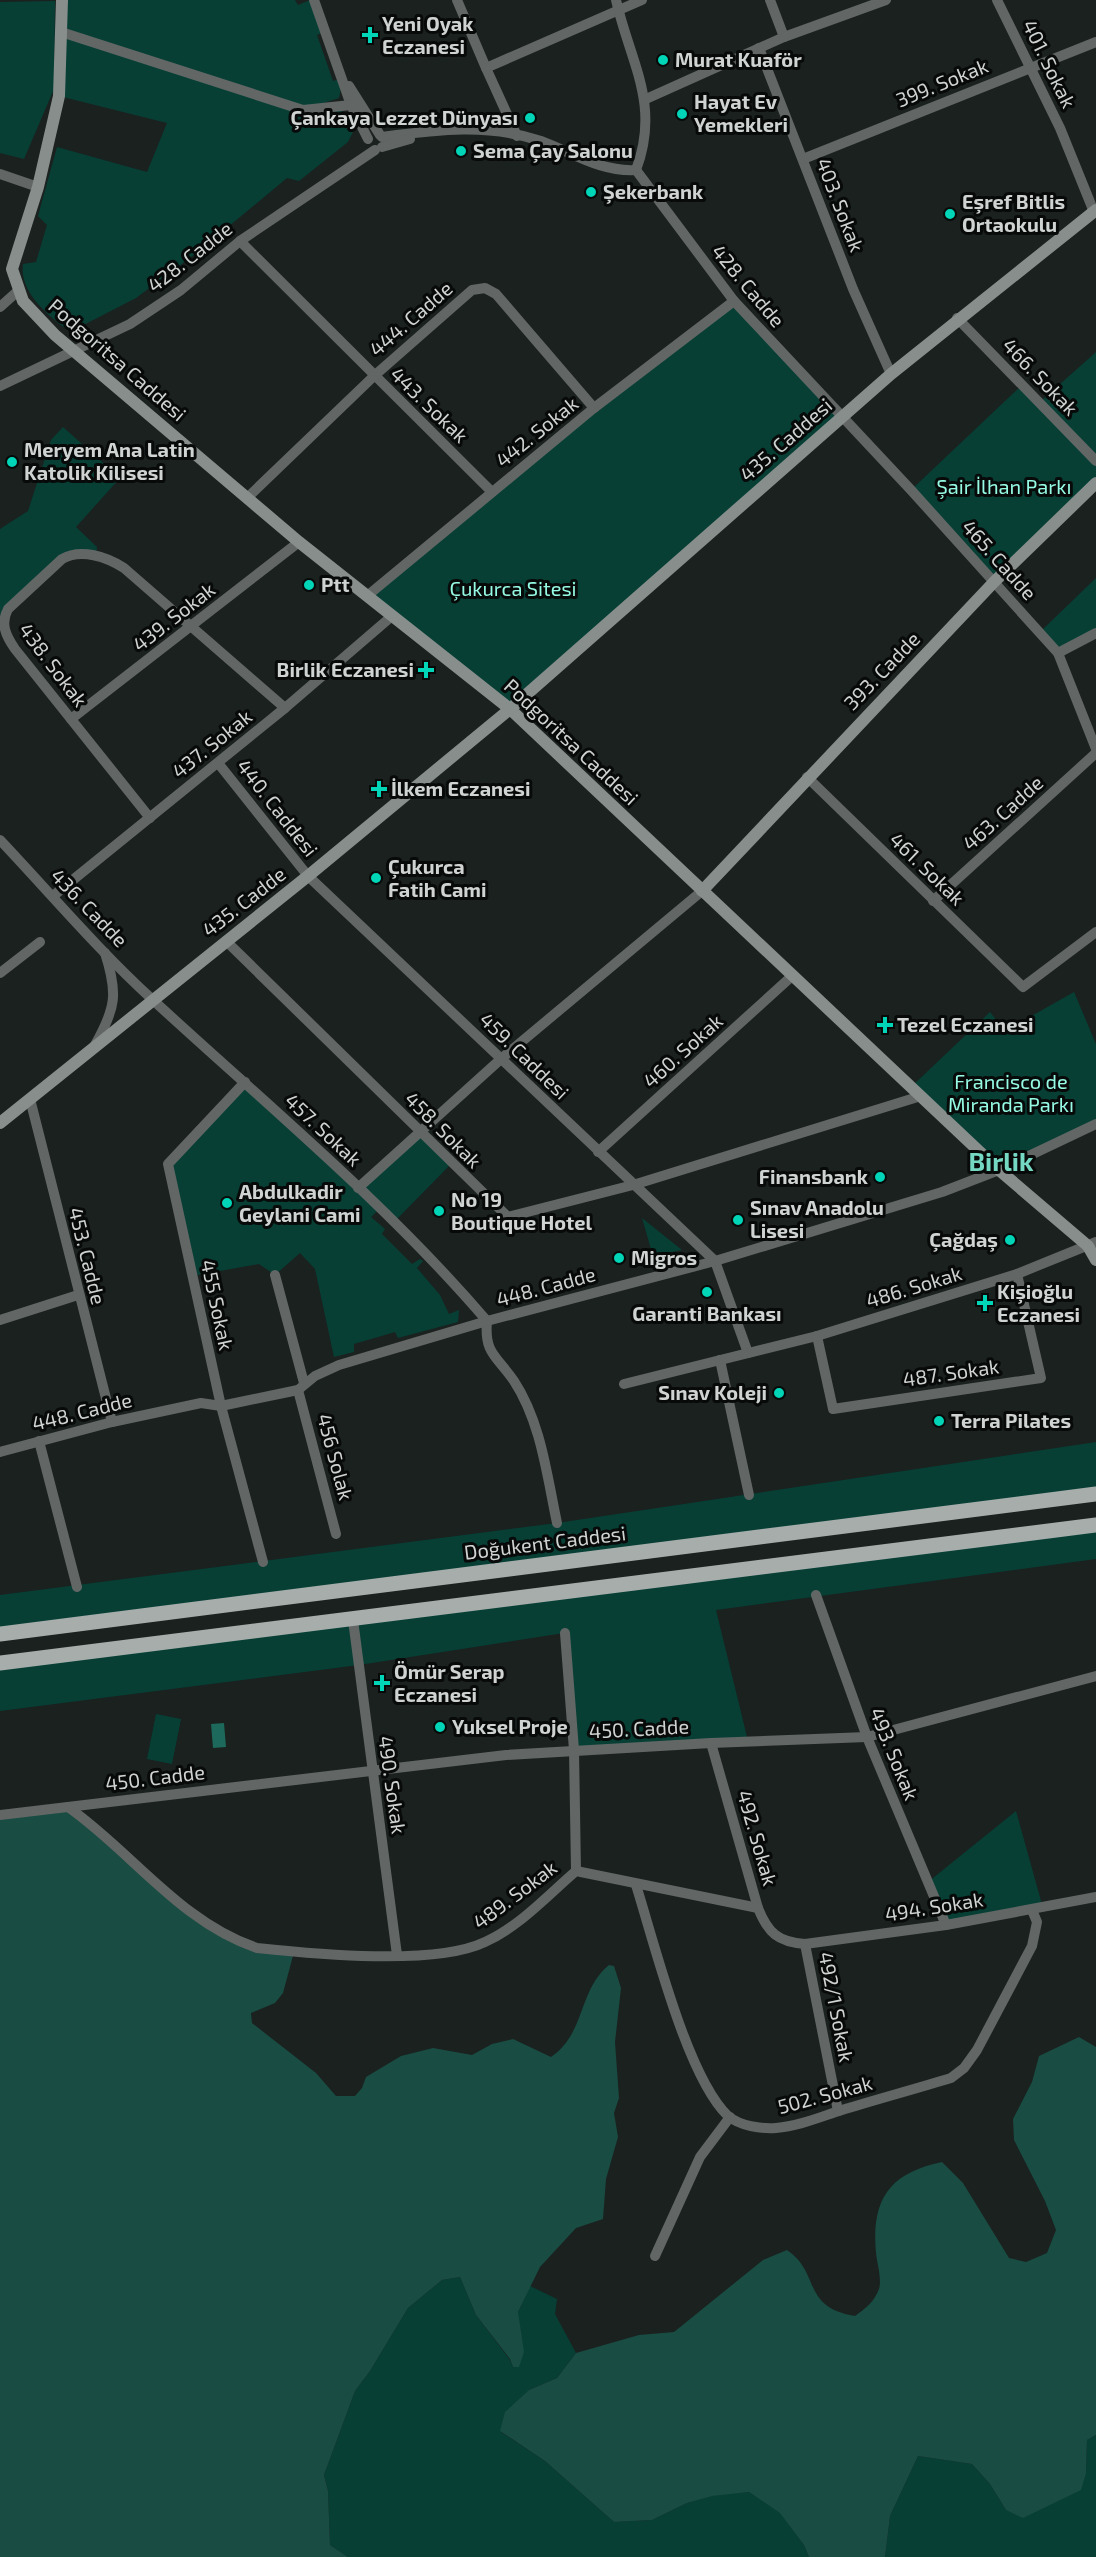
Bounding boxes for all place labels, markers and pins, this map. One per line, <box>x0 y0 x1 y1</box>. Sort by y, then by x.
place label: Yeni Oyak Eczanesi <box>382 11 474 58</box>
marker: Yeni Oyak Eczanesi <box>363 28 377 42</box>
place label: Murat Kuaför <box>675 47 802 71</box>
marker: Murat Kuaför <box>656 53 670 67</box>
place label: Hayat Ev Yemekleri <box>694 89 788 136</box>
place label: Çankaya Lezzet Dünyası <box>290 105 518 130</box>
marker: Hayat Ev Yemekleri <box>675 107 689 121</box>
marker: Çankaya Lezzet Dünyası <box>523 111 537 125</box>
place label: Sema Çay Salonu <box>473 138 633 163</box>
marker: Sema Çay Salonu <box>454 144 468 158</box>
place label: Şekerbank <box>603 179 704 204</box>
marker: Şekerbank <box>584 185 598 199</box>
place label: Eşref Bitlis Ortaokulu <box>962 189 1065 236</box>
marker: Eşref Bitlis Ortaokulu <box>943 207 957 221</box>
place label: Meryem Ana Latin Katolik Kilisesi <box>24 437 195 484</box>
marker: Meryem Ana Latin Katolik Kilisesi <box>5 455 19 469</box>
place label: Ptt <box>321 572 350 596</box>
marker: Ptt <box>302 578 316 592</box>
place label: Birlik Eczanesi <box>277 657 414 681</box>
marker: Birlik Eczanesi <box>419 663 433 677</box>
place label: İlkem Eczanesi <box>391 776 530 800</box>
marker: İlkem Eczanesi <box>372 782 386 796</box>
place label: Çukurca Fatih Cami <box>388 854 487 901</box>
marker: Çukurca Fatih Cami <box>369 871 383 885</box>
place label: Tezel Eczanesi <box>897 1012 1034 1036</box>
marker: Tezel Eczanesi <box>878 1018 892 1032</box>
place label: Finansbank <box>759 1164 869 1188</box>
marker: Finansbank <box>873 1170 887 1184</box>
place label: Abdulkadir Geylani Cami <box>239 1179 361 1227</box>
place label: No 19 Boutique Hotel <box>451 1187 593 1234</box>
place label: Sınav Anadolu Lisesi <box>750 1195 884 1242</box>
marker: Abdulkadir Geylani Cami <box>220 1196 234 1210</box>
marker: No 19 Boutique Hotel <box>432 1204 446 1218</box>
marker: Sınav Anadolu Lisesi <box>731 1213 745 1227</box>
place label: Çağdaş <box>929 1227 998 1252</box>
marker: Çağdaş <box>1003 1233 1017 1247</box>
place label: Migros <box>631 1245 697 1269</box>
marker: Migros <box>612 1251 626 1265</box>
place label: Kişioğlu Eczanesi <box>997 1279 1080 1326</box>
marker: Garanti Bankası <box>700 1285 714 1299</box>
marker: Kişioğlu Eczanesi <box>978 1296 992 1310</box>
place label: Garanti Bankası <box>632 1301 782 1325</box>
place label: Sınav Koleji <box>658 1380 767 1404</box>
marker: Sınav Koleji <box>772 1386 786 1400</box>
place label: Terra Pilates <box>951 1408 1071 1432</box>
marker: Terra Pilates <box>932 1414 946 1428</box>
place label: Ömür Serap Eczanesi <box>394 1659 505 1706</box>
marker: Ömür Serap Eczanesi <box>375 1676 389 1690</box>
place label: Yuksel Proje <box>452 1714 568 1738</box>
marker: Yuksel Proje <box>433 1720 447 1734</box>

